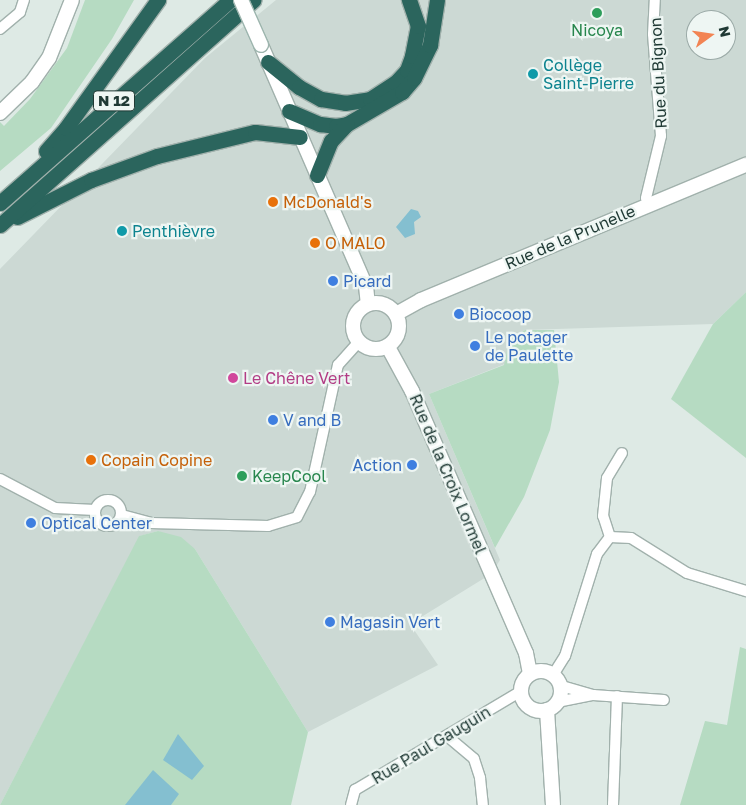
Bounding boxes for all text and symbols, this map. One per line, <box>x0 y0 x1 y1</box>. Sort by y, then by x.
marker: Nicoya <box>591 7 603 19</box>
north arrow <box>686 10 736 60</box>
street label: Rue du Bignon <box>646 17 670 129</box>
place label: Nicoya <box>571 20 623 40</box>
text: N <box>716 24 735 39</box>
place label: Collège Saint-Pierre <box>543 55 634 93</box>
marker: Collège Saint-Pierre <box>527 68 539 80</box>
road number: N 12 <box>93 88 135 114</box>
place label: McDonald's <box>283 192 372 212</box>
marker: McDonald's <box>267 196 279 208</box>
street label: Rue de la Prunelle <box>502 201 638 273</box>
place label: Penthièvre <box>132 221 215 241</box>
marker: Penthièvre <box>116 225 128 237</box>
place label: O MALO <box>325 233 386 253</box>
marker: O MALO <box>309 237 321 249</box>
place label: Picard <box>343 271 391 291</box>
marker: Picard <box>327 275 339 287</box>
place label: Biocoop <box>469 304 531 324</box>
marker: Biocoop <box>453 308 465 320</box>
place label: Le potager de Paulette <box>485 327 573 365</box>
marker: Le potager de Paulette <box>469 340 481 352</box>
place label: Le Chêne Vert <box>243 368 350 388</box>
marker: Le Chêne Vert <box>227 372 239 384</box>
street label: Rue de la Croix Lormel <box>406 391 490 557</box>
place label: V and B <box>283 410 341 430</box>
marker: V and B <box>267 414 279 426</box>
place label: Copain Copine <box>101 450 212 470</box>
marker: Copain Copine <box>85 454 97 466</box>
place label: Action <box>353 455 402 475</box>
marker: Action <box>406 459 418 471</box>
place label: KeepCool <box>252 466 326 486</box>
marker: KeepCool <box>236 470 248 482</box>
place label: Optical Center <box>41 513 152 533</box>
marker: Optical Center <box>25 517 37 529</box>
place label: Magasin Vert <box>340 612 440 632</box>
marker: Magasin Vert <box>324 616 336 628</box>
street label: Rue Paul Gauguin <box>368 702 494 788</box>

